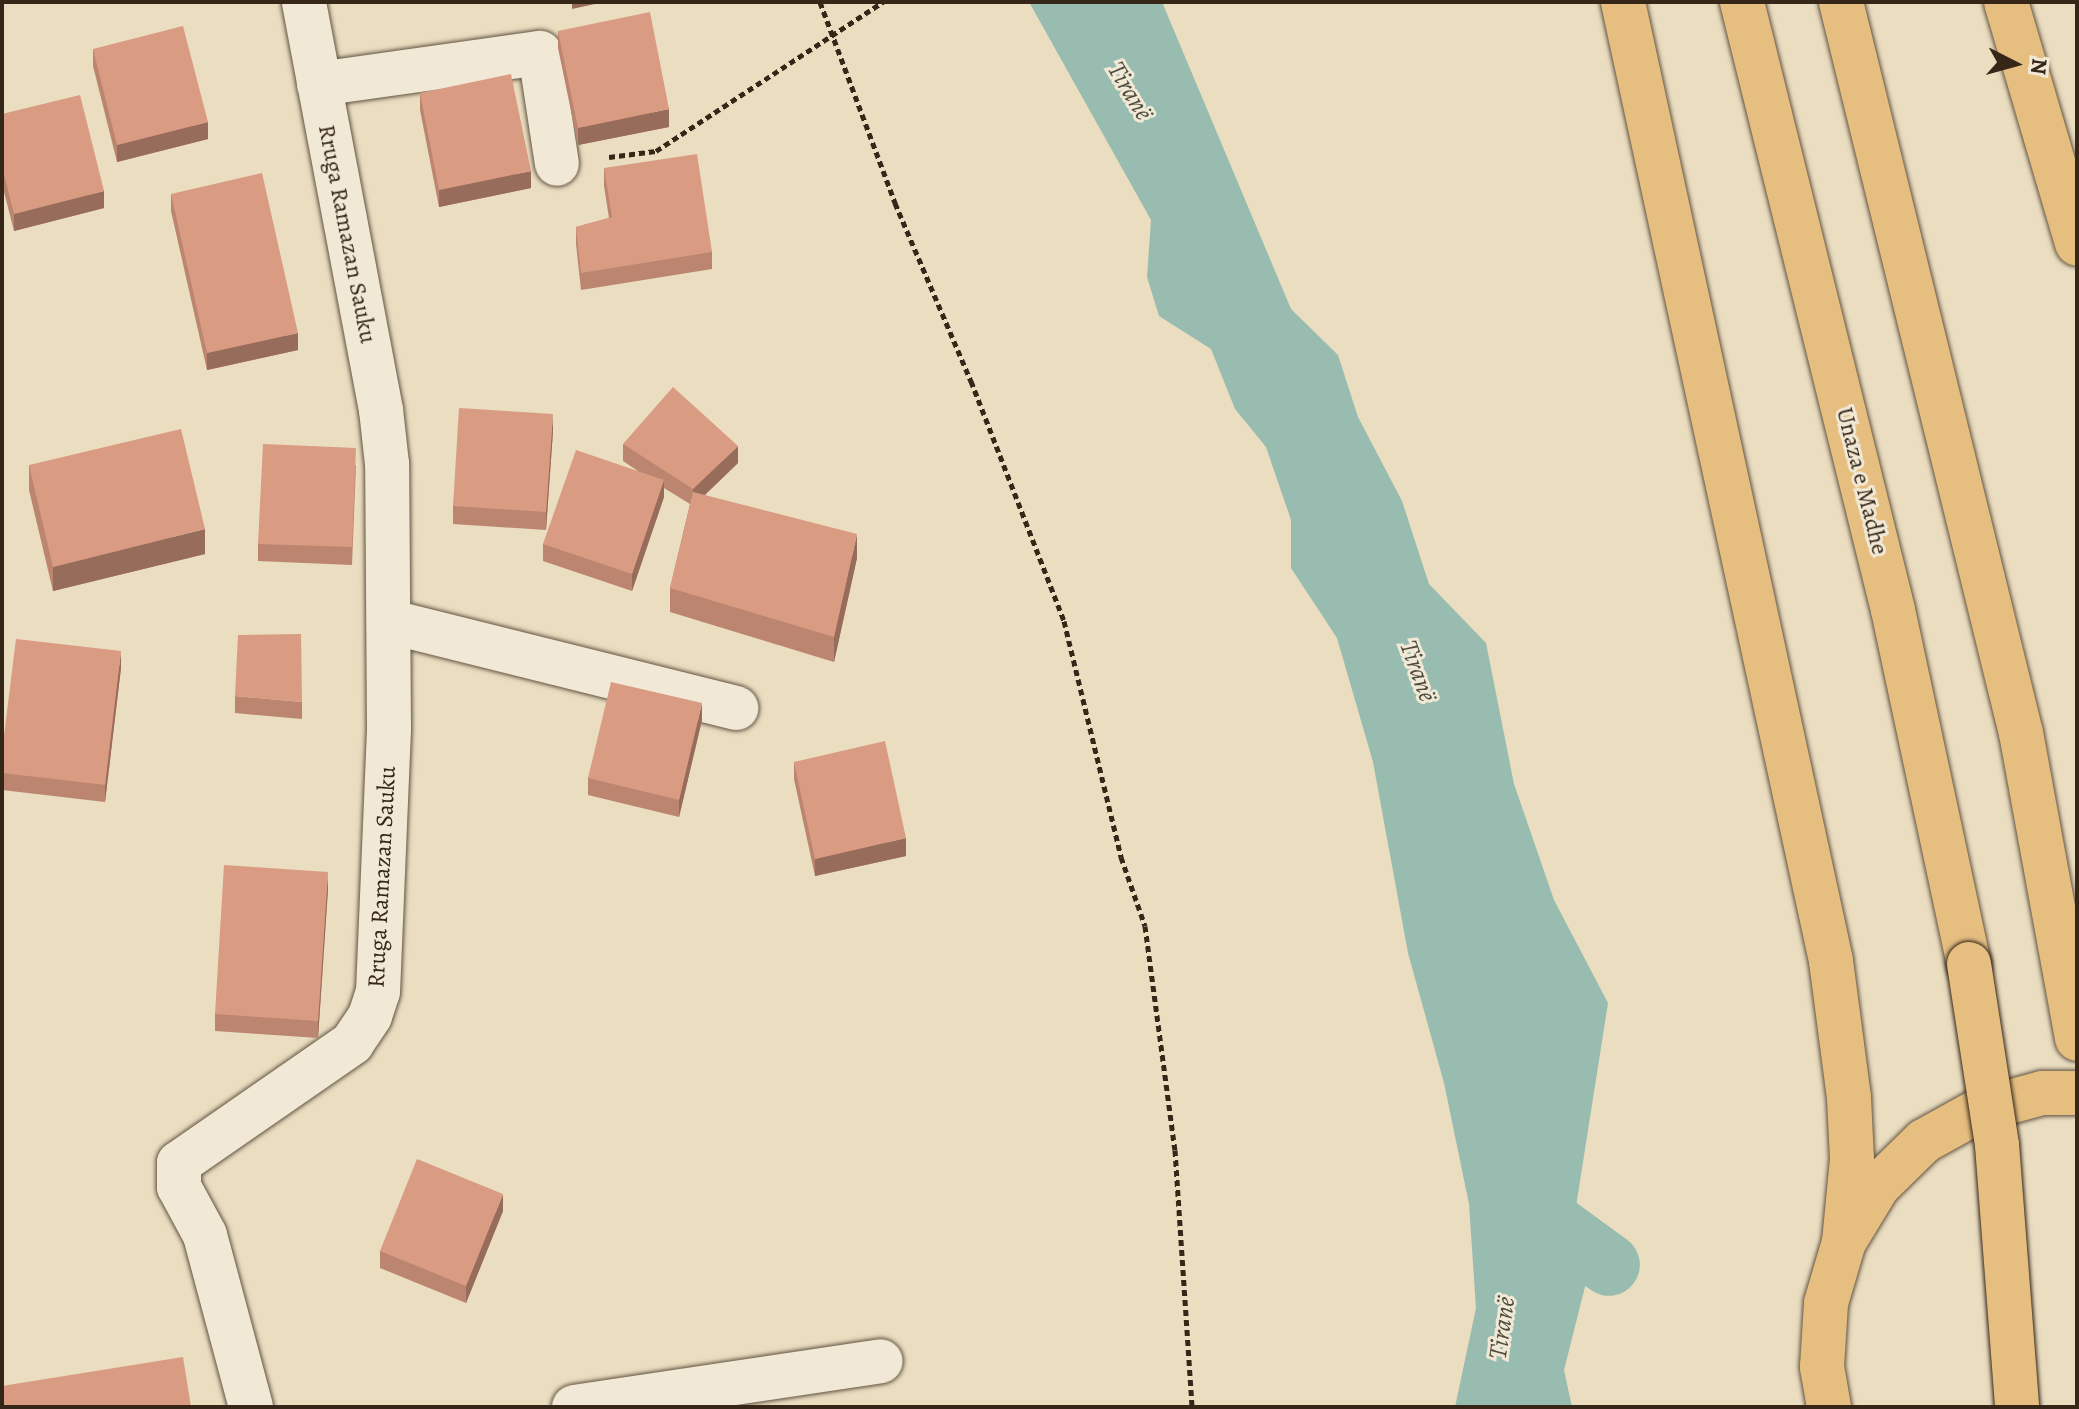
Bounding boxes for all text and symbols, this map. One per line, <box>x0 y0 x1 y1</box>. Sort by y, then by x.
north arrow <box>1975 24 2055 104</box>
water label: Tiranë <box>1100 56 1160 126</box>
text: N <box>2023 57 2055 76</box>
street label: Rruga Ramazan Sauku <box>312 122 382 346</box>
street label: Unaza e Madhe <box>1830 405 1894 557</box>
water label: Tiranë <box>1393 636 1443 706</box>
street label: Rruga Ramazan Sauku <box>362 765 402 989</box>
water label: Tiranë <box>1482 1295 1522 1361</box>

